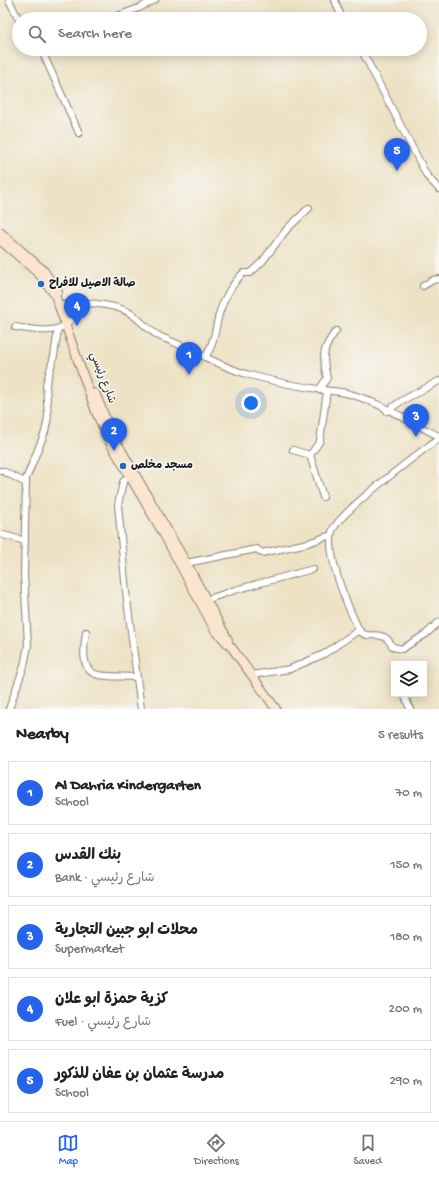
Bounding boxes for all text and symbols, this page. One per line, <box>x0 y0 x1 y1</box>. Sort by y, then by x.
search box <box>12 12 427 56</box>
icon: search <box>26 23 48 45</box>
text: Search here <box>58 25 132 43</box>
pin: 5 <box>384 138 410 171</box>
place label: صالة الاصيل للافراح <box>49 276 136 290</box>
marker: صالة الاصيل للافراح <box>36 279 46 289</box>
pin: 4 <box>64 293 90 326</box>
pin: 1 <box>176 342 202 375</box>
street label: شارع رئيسي <box>84 350 118 406</box>
your location <box>241 393 261 413</box>
pin: 3 <box>403 404 429 437</box>
pin: 2 <box>101 418 127 451</box>
place label: مسجد مخلص <box>131 459 193 472</box>
marker: مسجد مخلص <box>118 461 128 471</box>
map controls <box>391 661 427 697</box>
button: layers <box>391 661 427 697</box>
text: Nearby <box>16 725 69 745</box>
text: 5 results <box>378 728 423 743</box>
text: Al Dahria Kindergarten <box>55 777 201 795</box>
text: 1 <box>27 786 33 801</box>
text: 70 m <box>396 786 422 801</box>
text: School <box>55 795 89 810</box>
text: بنك القدس <box>55 847 121 865</box>
text: 2 <box>27 858 33 873</box>
text: 150 m <box>390 858 422 873</box>
text: Bank · شارع رئيسي <box>55 871 155 886</box>
text: محلات ابو جبين التجارية <box>55 922 198 940</box>
text: 3 <box>27 930 33 945</box>
text: 180 m <box>390 930 422 945</box>
text: Supermarket <box>55 942 124 957</box>
text: كزية حمزة ابو علان <box>55 991 168 1009</box>
text: 4 <box>27 1002 33 1017</box>
text: 200 m <box>389 1002 422 1017</box>
text: Fuel · شارع رئيسي <box>55 1015 151 1030</box>
text: مدرسة عثمان بن عفان للذكور <box>55 1066 224 1084</box>
text: 5 <box>27 1074 33 1089</box>
text: 290 m <box>389 1074 422 1089</box>
text: School <box>55 1086 89 1101</box>
tab: Map <box>57 1132 79 1168</box>
tab: Directions <box>194 1132 239 1168</box>
tab: Saved <box>353 1132 382 1168</box>

